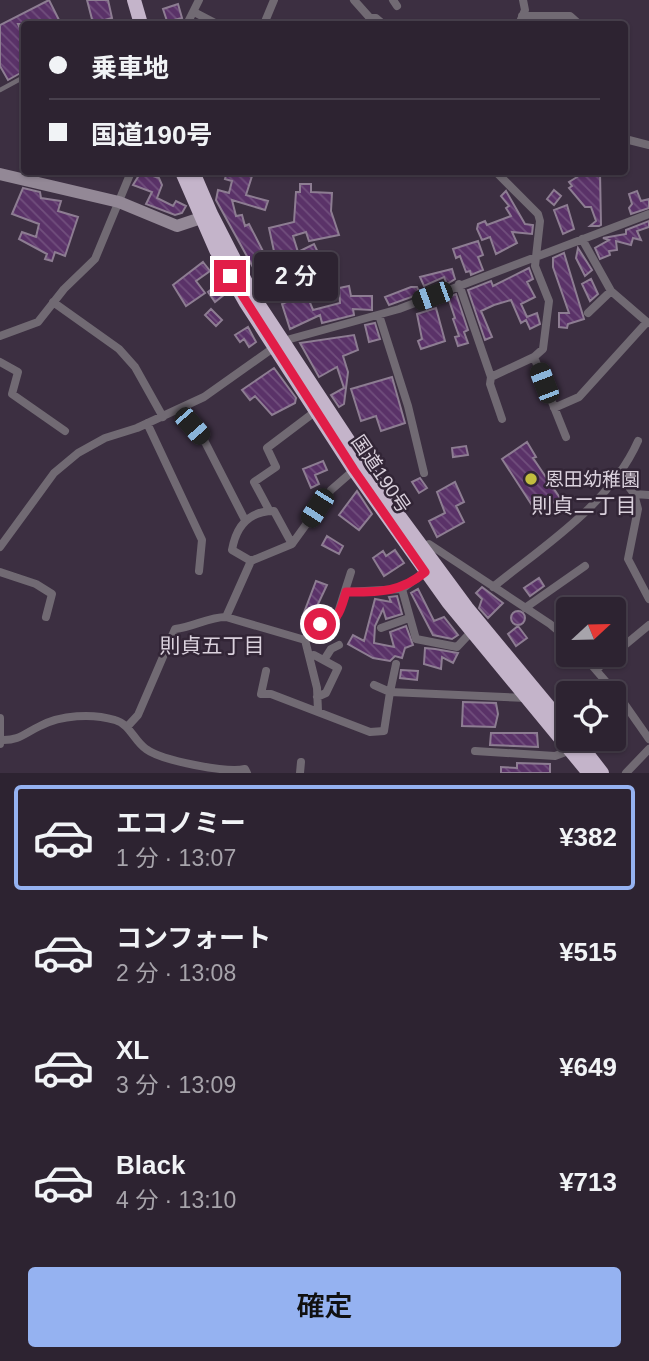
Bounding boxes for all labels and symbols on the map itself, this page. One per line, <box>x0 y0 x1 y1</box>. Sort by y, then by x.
callout: 2 分 <box>254 252 338 300</box>
route end <box>214 260 246 292</box>
car <box>409 279 456 313</box>
car <box>527 360 562 406</box>
car <box>171 403 214 449</box>
street label: 国道190号 <box>347 431 415 517</box>
place label: 恩田幼稚園 <box>545 469 640 490</box>
marker: 恩田幼稚園 <box>523 471 539 487</box>
car <box>297 485 338 531</box>
district label: 則貞二丁目 <box>532 494 637 517</box>
north arrow <box>556 597 626 667</box>
route start <box>304 608 336 640</box>
district label: 則貞五丁目 <box>160 634 265 657</box>

